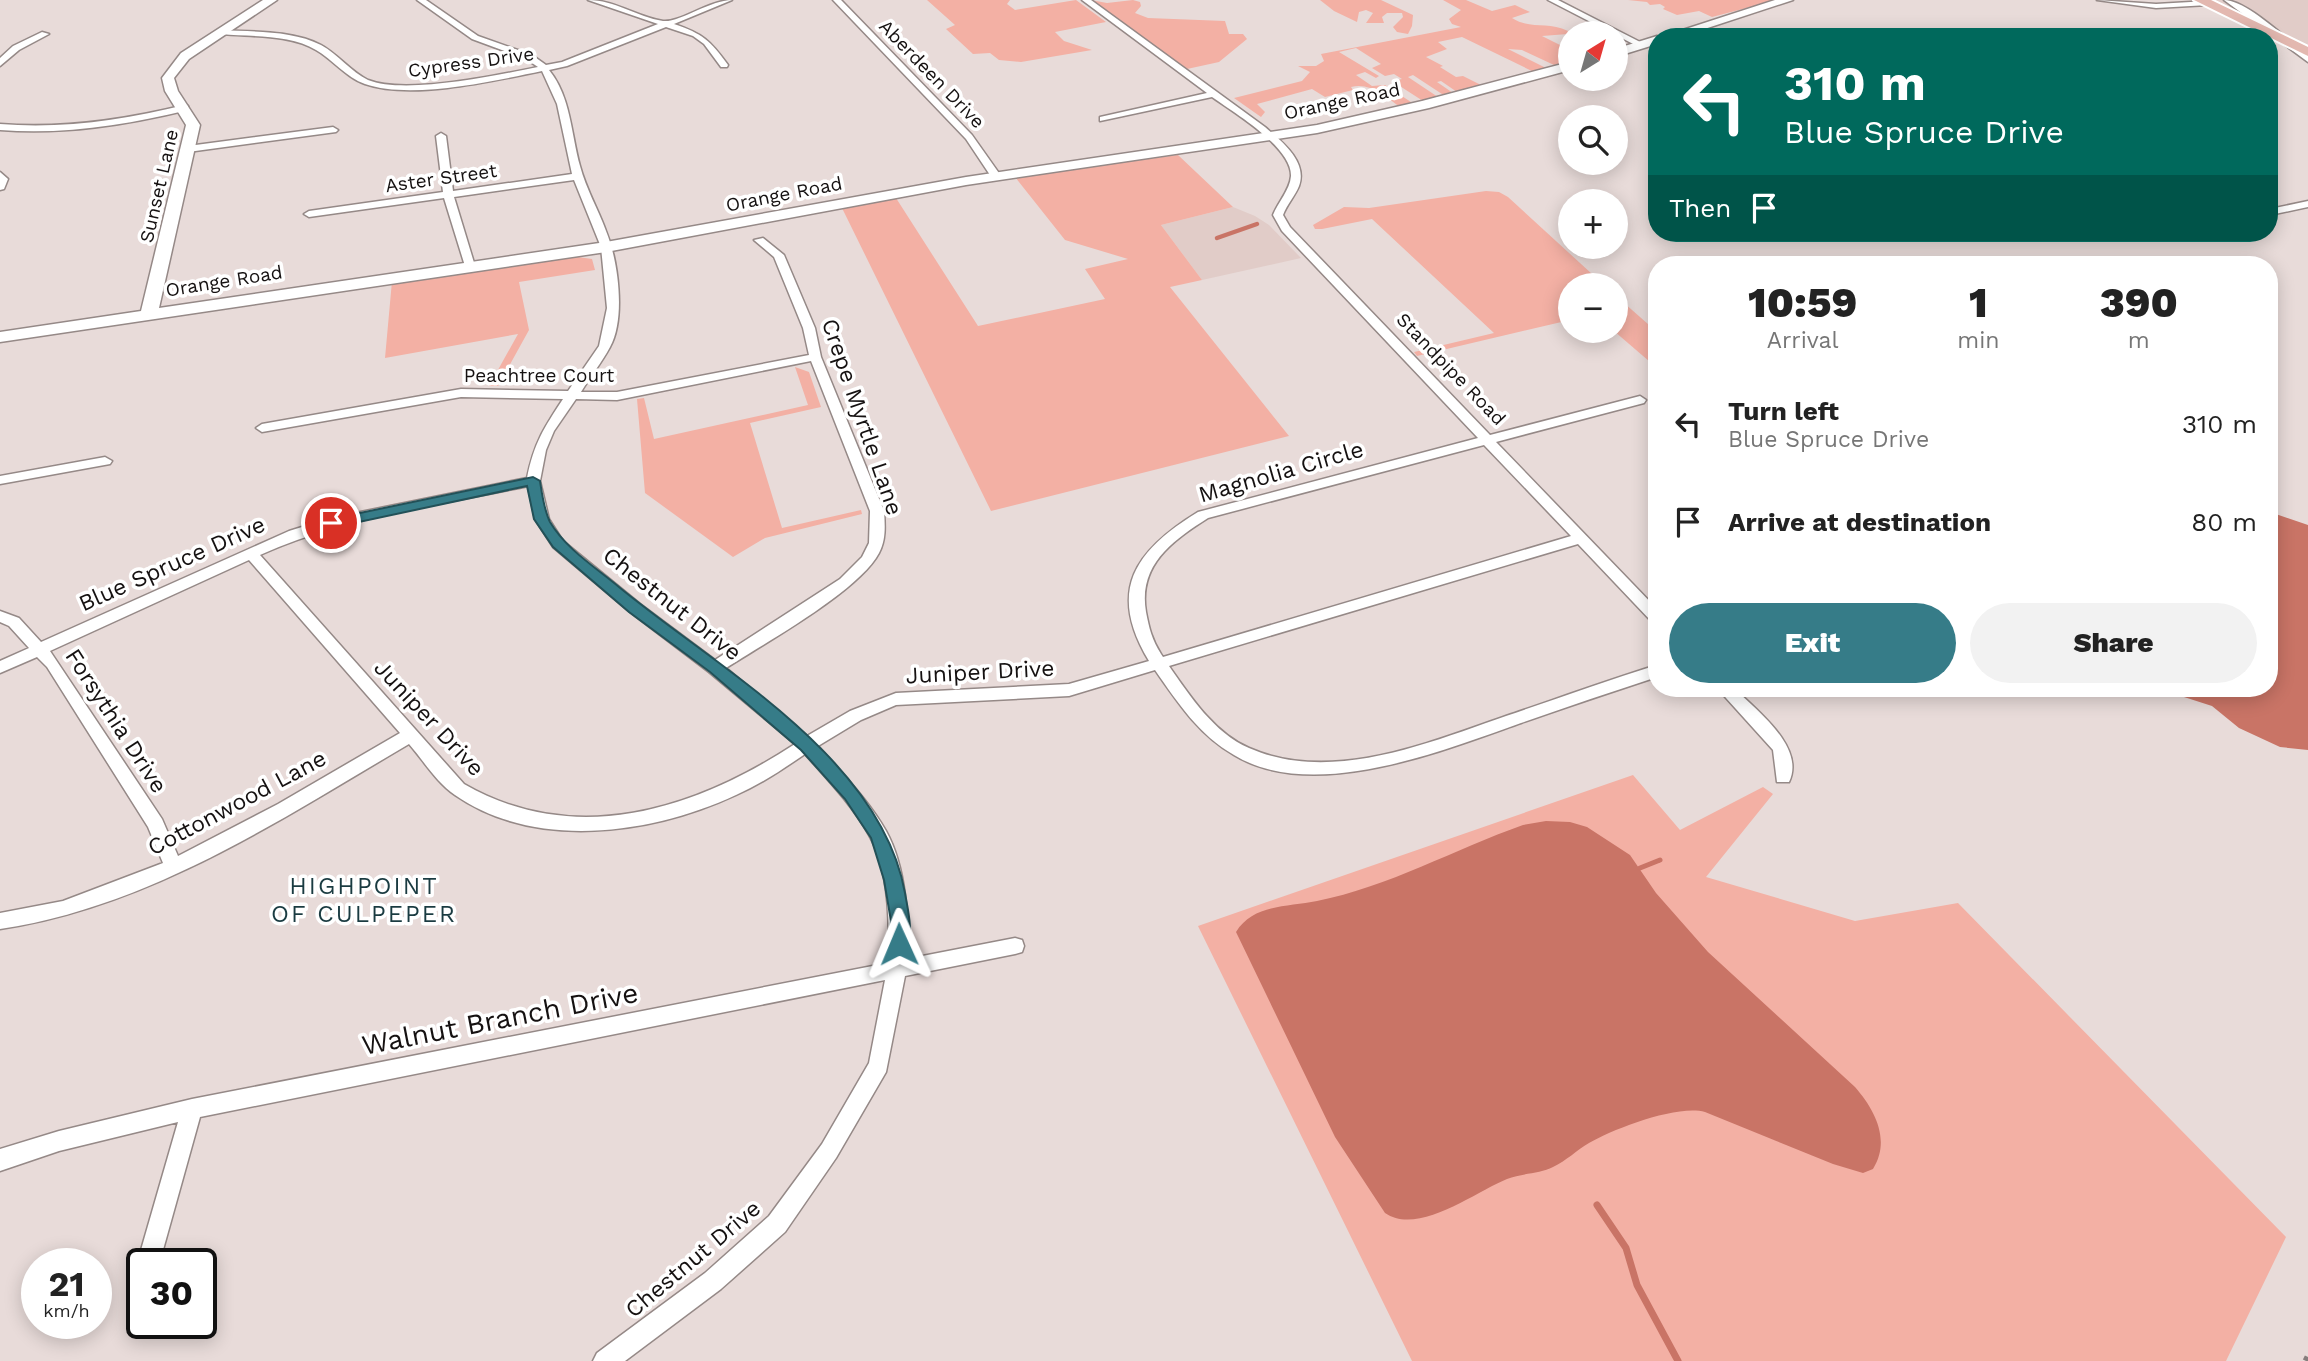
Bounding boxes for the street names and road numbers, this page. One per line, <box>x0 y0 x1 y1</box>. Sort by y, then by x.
street label: Aberdeen Drive <box>874 15 990 133</box>
street label: Cypress Drive <box>407 42 535 82</box>
street label: Orange Road <box>1282 77 1402 125</box>
street label: Sunset Lane <box>135 127 183 245</box>
street label: Aster Street <box>384 159 498 197</box>
street label: Orange Road <box>724 171 844 217</box>
street label: Orange Road <box>164 260 284 302</box>
street label: Standpipe Road <box>1392 308 1510 430</box>
street label: Crepe Myrtle Lane <box>816 315 908 519</box>
street label: Peachtree Court <box>464 364 614 387</box>
street label: Magnolia Circle <box>1195 436 1367 508</box>
street label: Blue Spruce Drive <box>75 511 269 617</box>
street label: Chestnut Drive <box>597 542 747 666</box>
street label: Forsythia Drive <box>59 644 173 798</box>
street label: Juniper Drive <box>368 654 490 782</box>
street label: Juniper Drive <box>905 655 1055 689</box>
street label: Cottonwood Lane <box>143 745 331 861</box>
street label: Walnut Branch Drive <box>359 976 641 1062</box>
street label: Chestnut Drive <box>620 1195 766 1323</box>

